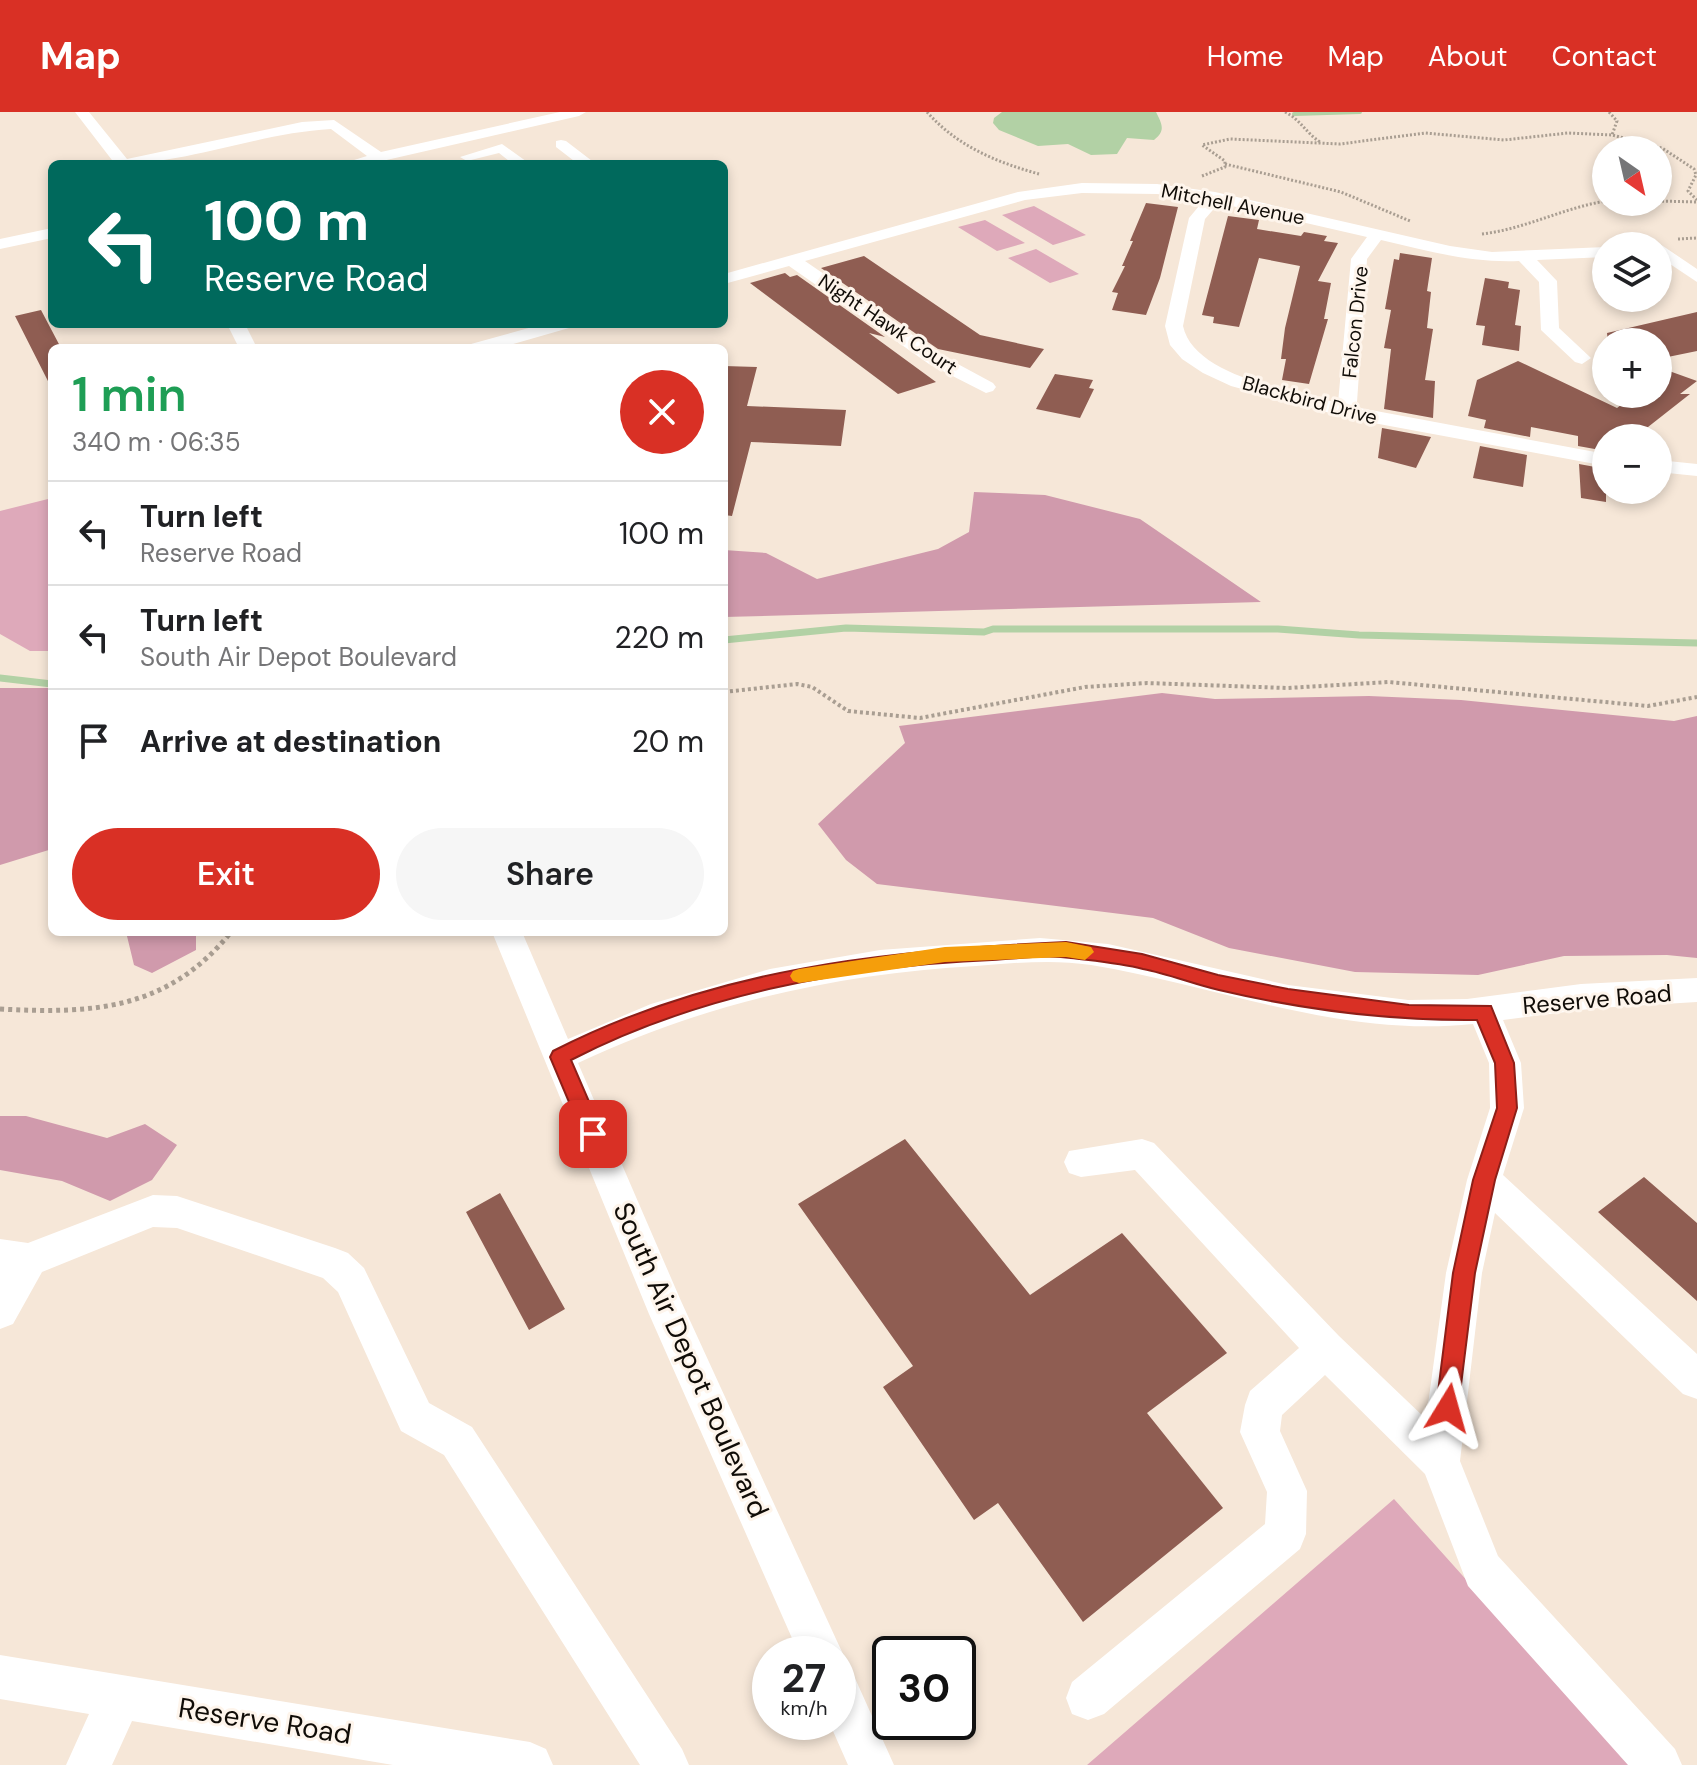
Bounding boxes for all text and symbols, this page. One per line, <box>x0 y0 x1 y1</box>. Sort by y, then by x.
text: Map <box>40 31 121 81</box>
text: Home <box>1207 38 1283 75</box>
text: Map <box>1327 38 1384 75</box>
text: About <box>1428 38 1507 75</box>
text: Contact <box>1551 38 1657 75</box>
north arrow <box>1592 136 1672 216</box>
map controls <box>1592 136 1672 504</box>
street label: Mitchell Avenue <box>1159 177 1307 231</box>
text: 100 m <box>204 184 369 257</box>
icon: left <box>72 192 176 296</box>
button: layers <box>1592 232 1672 312</box>
text: Reserve Road <box>204 255 429 302</box>
street label: Falcon Drive <box>1336 265 1374 379</box>
street label: Night Hawk Court <box>813 268 963 380</box>
button: + <box>1592 328 1672 408</box>
text: 1 min <box>72 363 187 426</box>
button: close <box>620 370 704 454</box>
street label: Blackbird Drive <box>1240 370 1380 430</box>
button: − <box>1592 424 1672 504</box>
text: 340 m · 06:35 <box>72 425 241 459</box>
text: Turn left <box>140 497 263 536</box>
icon: left <box>72 511 116 555</box>
text: 100 m <box>619 514 704 553</box>
text: Reserve Road <box>140 536 302 570</box>
text: Turn left <box>140 601 263 640</box>
icon: left <box>72 615 116 659</box>
text: 220 m <box>615 618 704 657</box>
text: South Air Depot Boulevard <box>140 640 457 674</box>
icon: arrive <box>72 719 116 763</box>
text: Arrive at destination <box>140 722 441 761</box>
text: 20 m <box>632 722 704 761</box>
button: Exit <box>72 828 380 920</box>
button: Share <box>396 828 704 920</box>
street label: Reserve Road <box>1521 977 1673 1021</box>
pin <box>559 1100 627 1168</box>
icon: arrive <box>571 1112 615 1156</box>
street label: South Air Depot Boulevard <box>605 1196 777 1524</box>
position arrow <box>1406 1366 1490 1450</box>
speed limit sign: 30 <box>872 1636 976 1740</box>
text: 27 <box>782 1652 826 1704</box>
street label: Reserve Road <box>176 1689 354 1753</box>
text: km/h <box>780 1695 828 1721</box>

